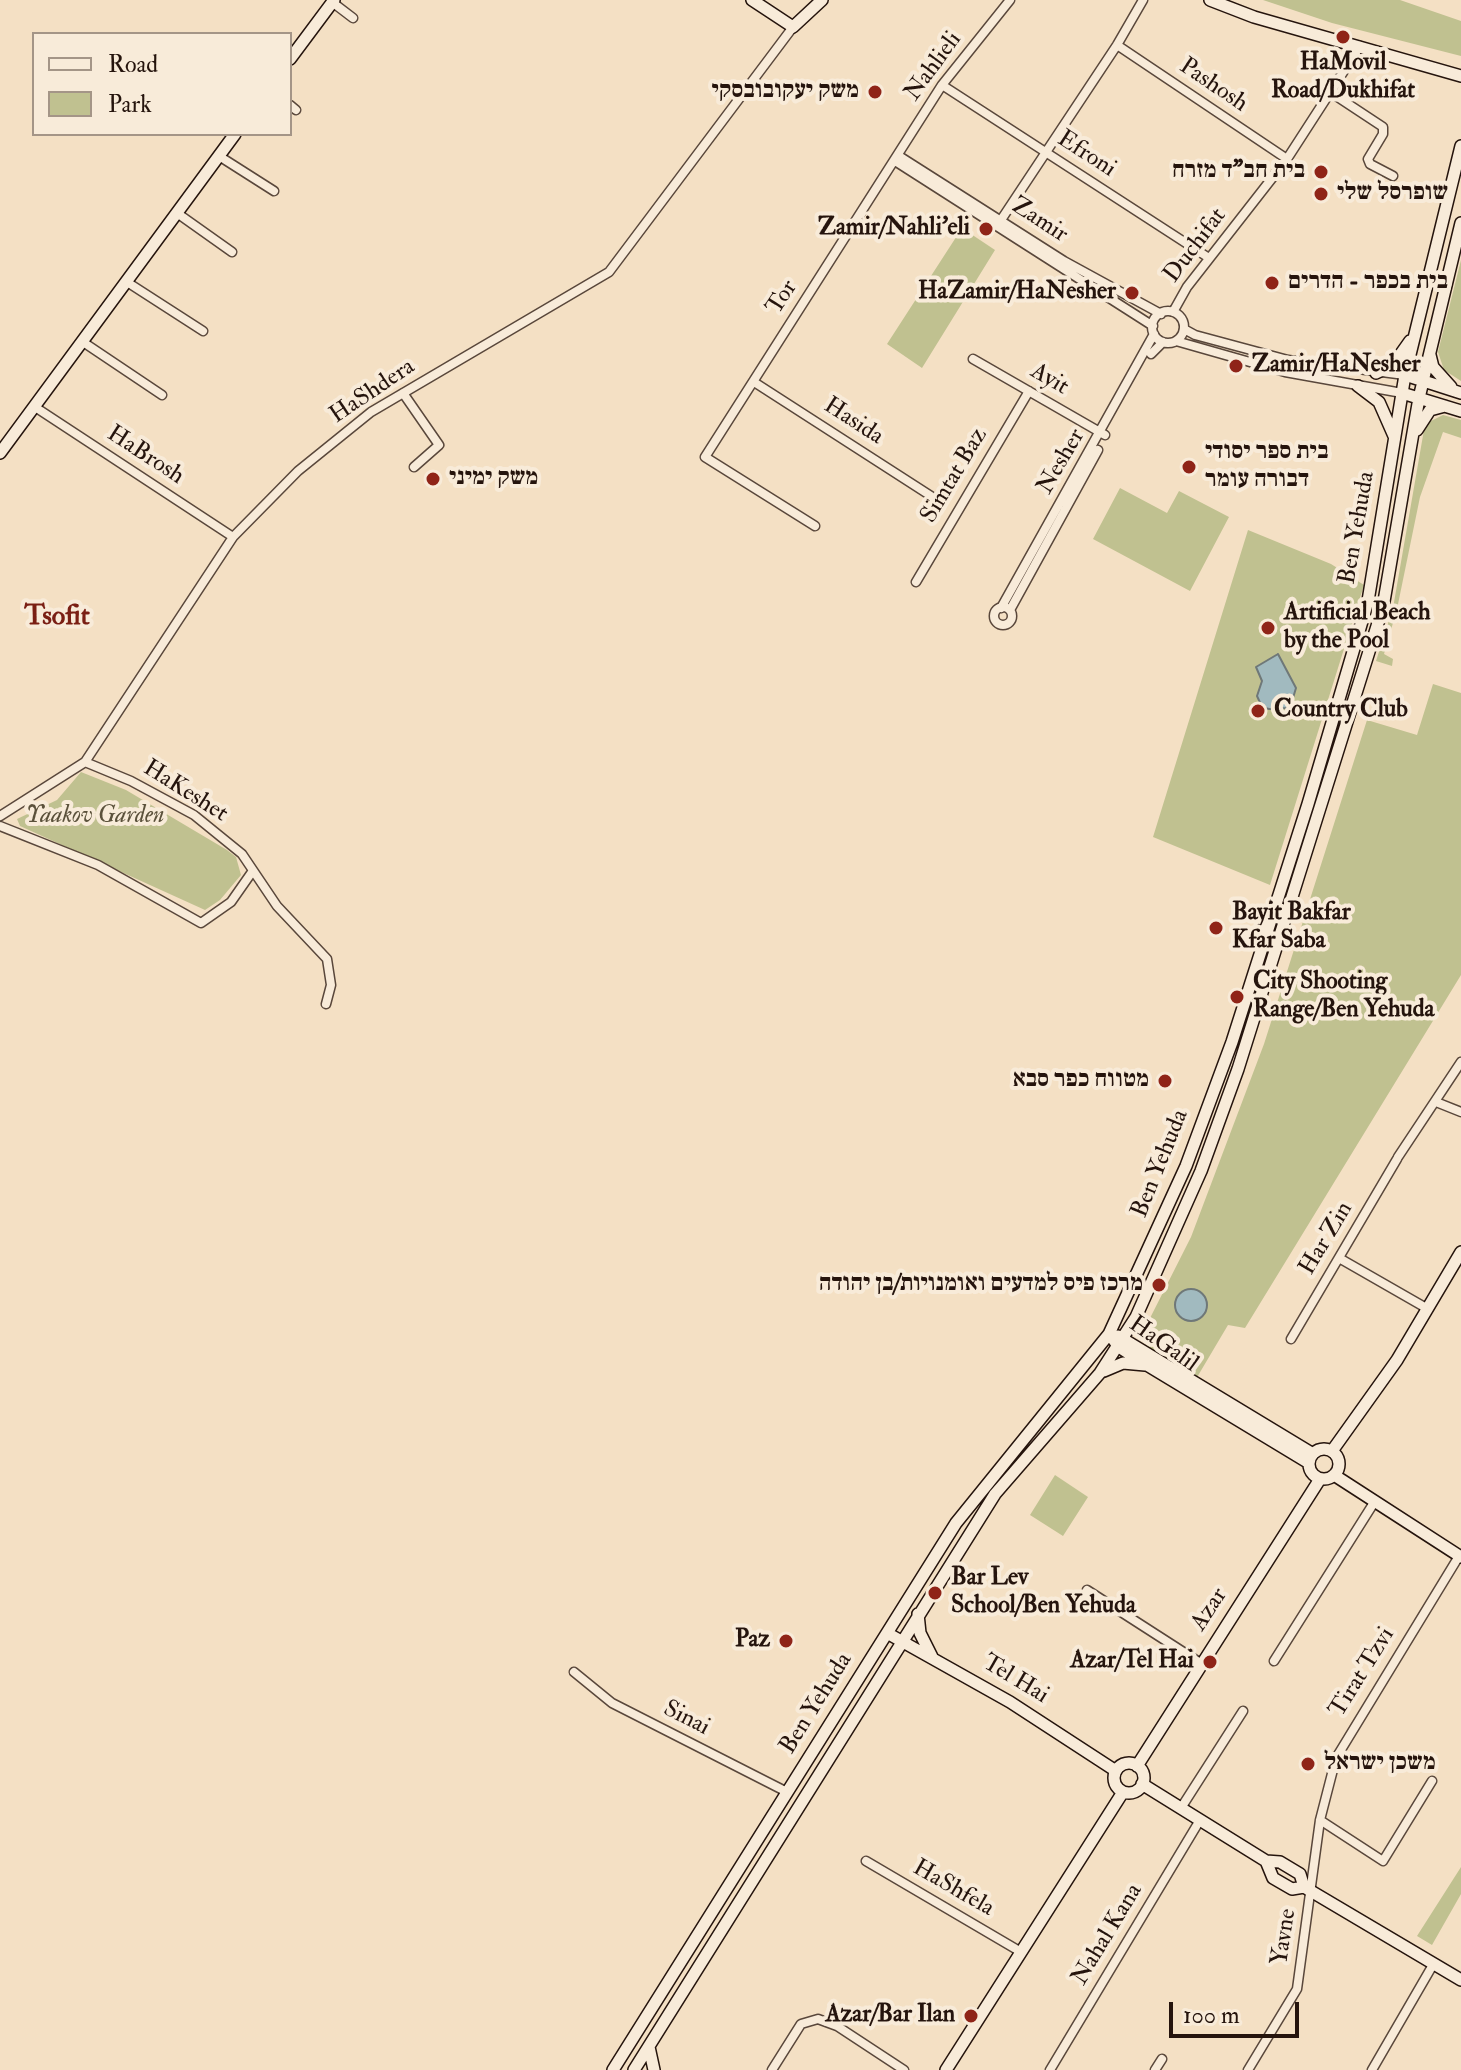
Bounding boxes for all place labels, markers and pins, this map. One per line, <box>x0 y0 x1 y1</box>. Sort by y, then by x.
marker: HaMovil Road/Dukhifat <box>1334 28 1352 46</box>
place label: HaMovil Road/Dukhifat <box>1271 50 1415 106</box>
place label: משק יעקובובסקי <box>712 78 859 106</box>
marker: משק יעקובובסקי <box>866 83 884 101</box>
place label: בית חב"ד מזרח <box>1172 158 1305 186</box>
marker: בית חב"ד מזרח <box>1312 163 1330 181</box>
place label: שופרסל שלי <box>1337 180 1448 208</box>
marker: שופרסל שלי <box>1312 185 1330 203</box>
place label: Zamir/Nahli'eli <box>818 215 970 243</box>
marker: Zamir/Nahli'eli <box>977 220 995 238</box>
place label: בית בכפר - הדרים <box>1288 269 1448 297</box>
marker: בית בכפר - הדרים <box>1263 274 1281 292</box>
place label: HaZamir/HaNesher <box>918 279 1116 307</box>
marker: HaZamir/HaNesher <box>1123 284 1141 302</box>
place label: Zamir/HaNesher <box>1252 352 1421 380</box>
marker: Zamir/HaNesher <box>1227 357 1245 375</box>
place label: בית ספר יסודי דבורה עומר <box>1205 439 1329 495</box>
marker: בית ספר יסודי דבורה עומר <box>1180 458 1198 476</box>
place label: משק ימיני <box>449 465 538 493</box>
marker: משק ימיני <box>424 470 442 488</box>
place label: Artificial Beach by the Pool <box>1284 600 1431 656</box>
marker: Artificial Beach by the Pool <box>1259 619 1277 637</box>
place label: Country Club <box>1274 697 1408 725</box>
marker: Country Club <box>1249 702 1267 720</box>
place label: Bayit Bakfar Kfar Saba <box>1232 900 1351 956</box>
marker: Bayit Bakfar Kfar Saba <box>1207 919 1225 937</box>
place label: City Shooting Range/Ben Yehuda <box>1253 969 1434 1025</box>
marker: City Shooting Range/Ben Yehuda <box>1228 988 1246 1006</box>
place label: מטווח כפר סבא <box>1013 1067 1149 1095</box>
marker: מטווח כפר סבא <box>1156 1072 1174 1090</box>
place label: מרכז פיס למדעים ואומנויות/בן יהודה <box>819 1271 1143 1299</box>
marker: מרכז פיס למדעים ואומנויות/בן יהודה <box>1150 1276 1168 1294</box>
place label: Bar Lev School/Ben Yehuda <box>951 1565 1136 1621</box>
marker: Bar Lev School/Ben Yehuda <box>926 1584 944 1602</box>
place label: Paz <box>735 1627 770 1655</box>
marker: Paz <box>777 1632 795 1650</box>
place label: Azar/Tel Hai <box>1070 1648 1194 1676</box>
marker: Azar/Tel Hai <box>1201 1653 1219 1671</box>
place label: משכן ישראל <box>1324 1750 1436 1778</box>
marker: משכן ישראל <box>1299 1755 1317 1773</box>
place label: Azar/Bar Ilan <box>825 2002 955 2030</box>
marker: Azar/Bar Ilan <box>962 2007 980 2025</box>

